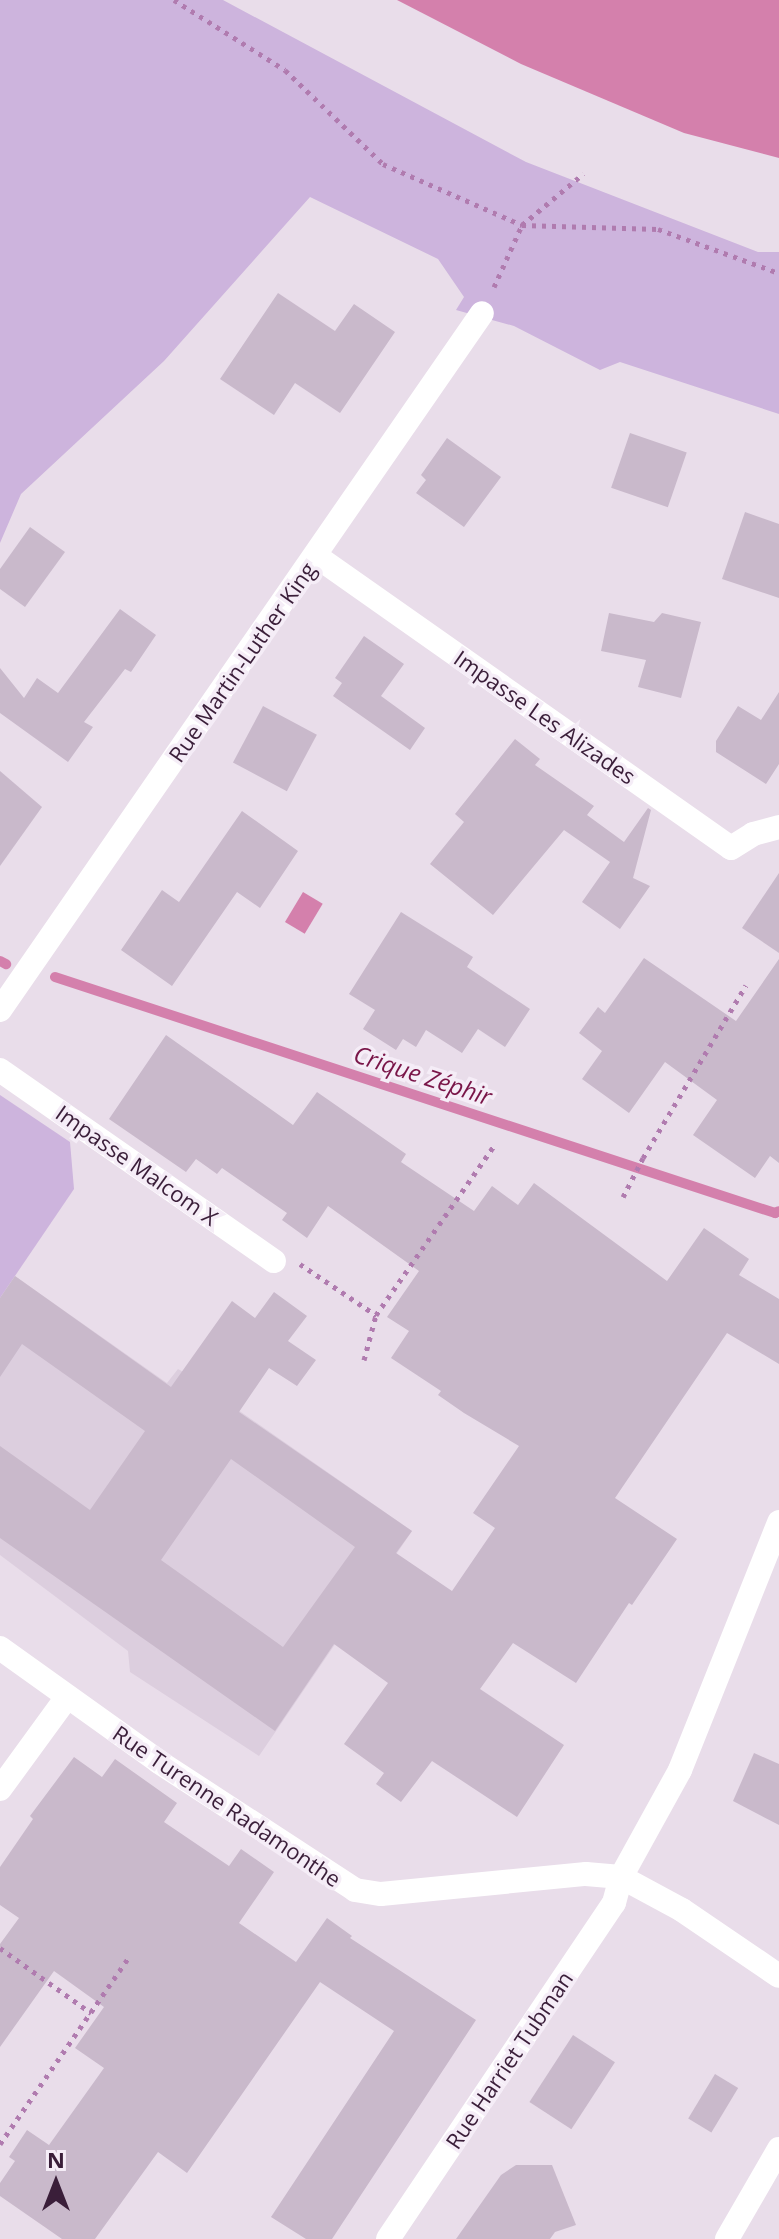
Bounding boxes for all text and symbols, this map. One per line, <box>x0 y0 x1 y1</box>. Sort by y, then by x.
street label: Rue Martin-Luther King <box>163 557 321 767</box>
street label: Impasse Les Alizades <box>449 644 641 790</box>
water label: Crique Zéphir <box>350 1039 496 1111</box>
street label: Impasse Malcom X <box>51 1099 223 1231</box>
street label: Rue Turenne Radamonthe <box>108 1720 346 1892</box>
street label: Rue Harriet Tubman <box>440 1966 578 2154</box>
north arrow <box>16 2143 96 2223</box>
text: N <box>47 2144 65 2174</box>

